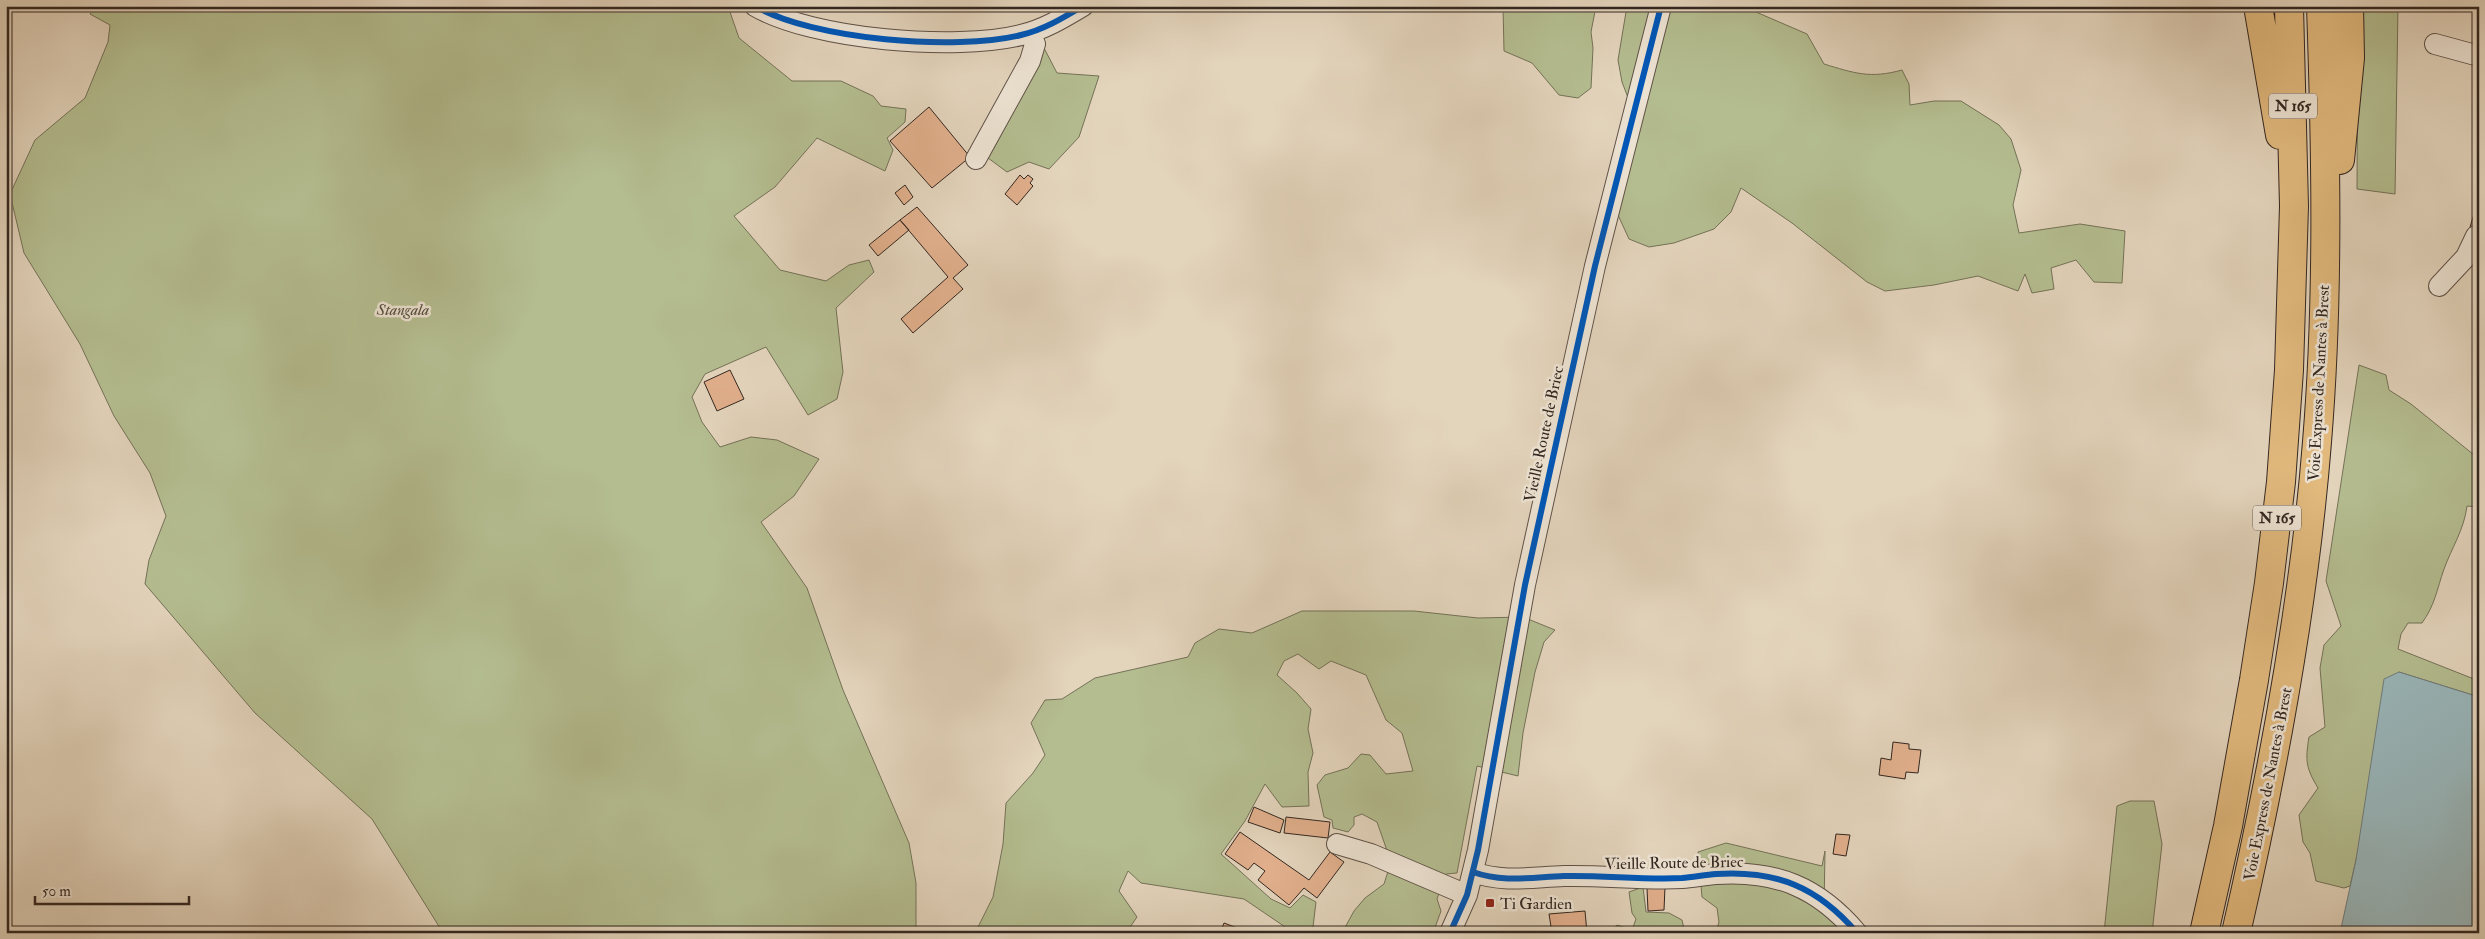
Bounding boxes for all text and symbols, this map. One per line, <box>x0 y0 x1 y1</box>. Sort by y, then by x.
road number: N 165 <box>2269 94 2317 118</box>
street label: Voie Express de Nantes à Brest <box>2304 284 2335 482</box>
park label: Stangala <box>376 300 429 320</box>
street label: Vieille Route de Briec <box>1520 364 1568 504</box>
road number: N 165 <box>2253 506 2301 530</box>
street label: Voie Express de Nantes à Brest <box>2239 686 2298 883</box>
street label: Vieille Route de Briec <box>1605 852 1744 874</box>
scale bar <box>35 874 189 906</box>
text: 50 m <box>42 882 71 901</box>
place label: Ti Gardien <box>1500 894 1572 914</box>
marker: Ti Gardien <box>1484 897 1496 909</box>

